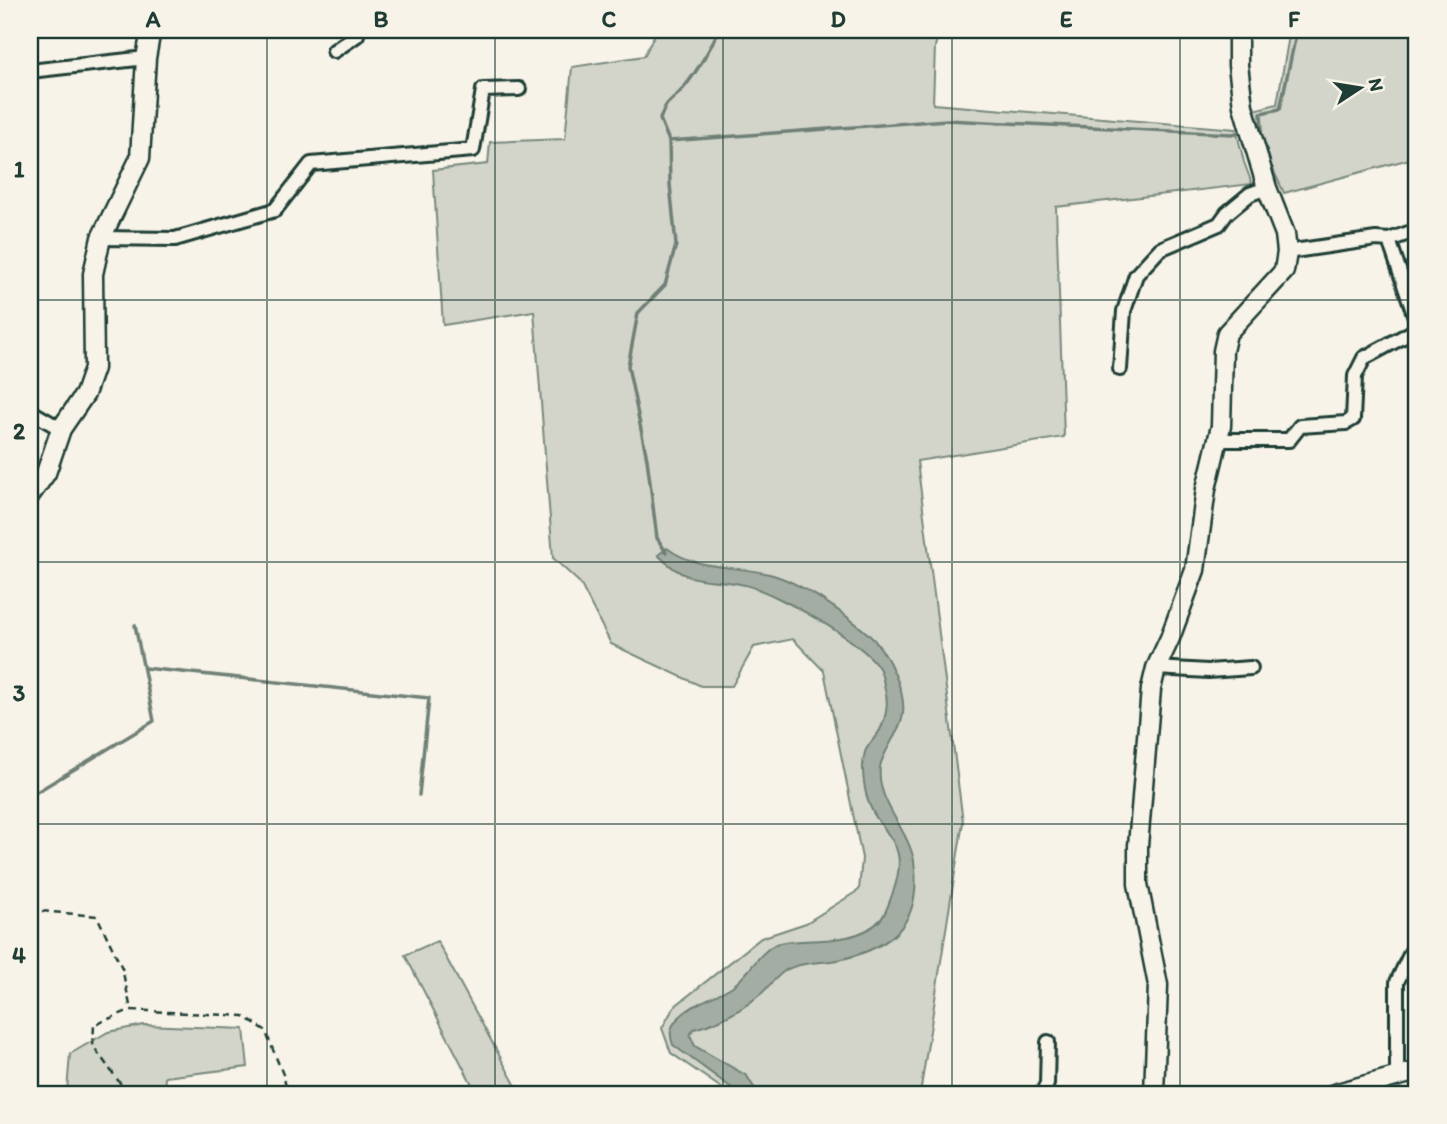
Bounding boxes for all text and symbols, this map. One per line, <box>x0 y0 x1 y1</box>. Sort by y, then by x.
text: A <box>145 5 161 33</box>
text: B <box>374 5 389 33</box>
text: C <box>602 5 617 33</box>
text: D <box>830 5 846 33</box>
text: E <box>1060 5 1073 33</box>
text: F <box>1288 5 1301 33</box>
north arrow <box>1324 52 1394 122</box>
text: N <box>1364 76 1389 93</box>
text: 1 <box>14 155 25 183</box>
text: 2 <box>13 417 26 445</box>
text: 3 <box>13 679 26 707</box>
text: 4 <box>12 941 26 969</box>

